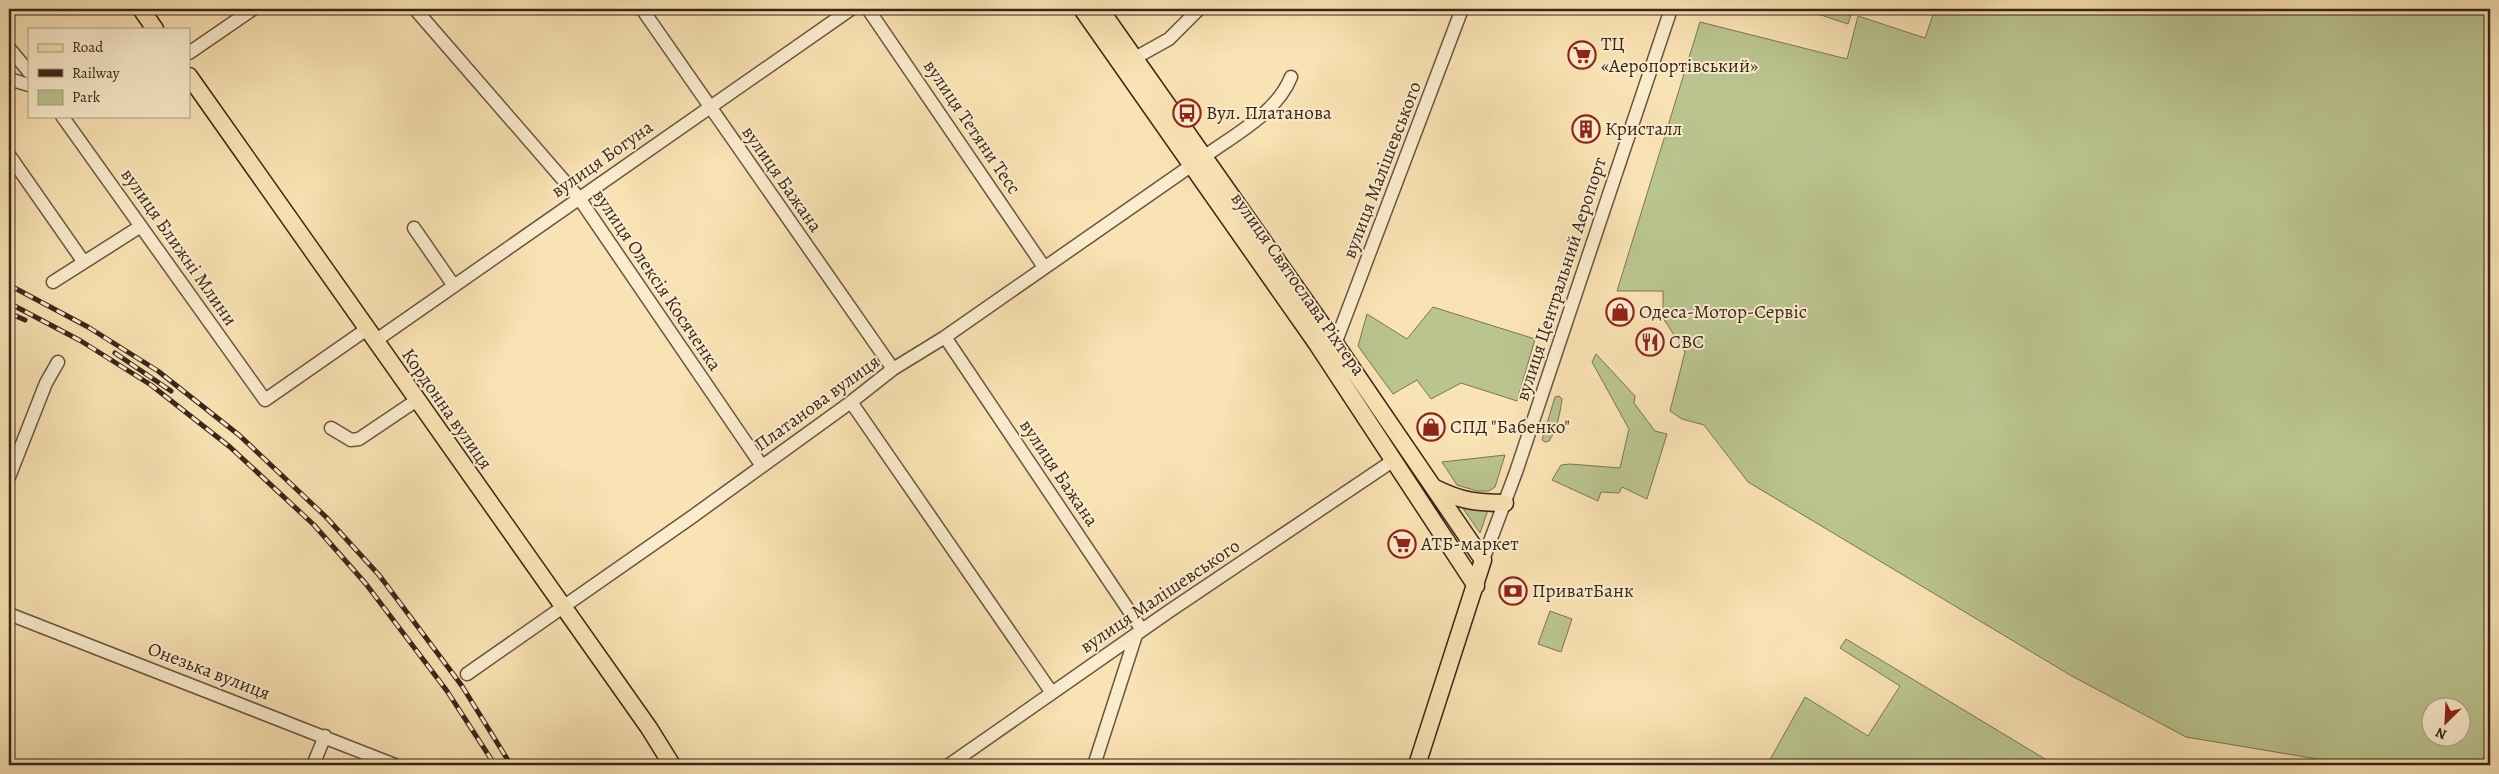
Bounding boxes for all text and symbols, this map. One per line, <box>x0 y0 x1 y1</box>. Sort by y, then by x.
legend <box>28 28 190 118</box>
place label: ТЦ «Аеропортівський» <box>1601 31 1758 79</box>
text: Road <box>72 37 104 57</box>
supermarket icon: ТЦ «Аеропортівський» <box>1567 40 1597 70</box>
street label: вулиця Тетяни Тесс <box>917 55 1027 199</box>
text: Railway <box>72 63 120 83</box>
street label: вулиця Малішевського <box>1336 78 1428 262</box>
text: Park <box>72 87 101 107</box>
bus stop icon: Вул. Платанова <box>1172 98 1202 128</box>
place label: Вул. Платанова <box>1206 100 1332 126</box>
street label: вулиця Богуна <box>546 114 658 204</box>
building icon: Кристалл <box>1571 114 1601 144</box>
place label: Кристалл <box>1605 116 1682 142</box>
street label: вулиця Бажана <box>736 121 828 238</box>
street label: вулиця Центральний Аеропорт <box>1509 153 1613 404</box>
street label: вулиця Ближні Млини <box>115 163 243 331</box>
street label: вулиця Олексія Косяченка <box>586 184 728 376</box>
street label: вулиця Святослава Ріхтера <box>1225 187 1371 381</box>
shop icon: Одеса-Мотор-Сервіс <box>1605 297 1635 327</box>
place label: Одеса-Мотор-Сервіс <box>1639 299 1807 325</box>
restaurant icon: СВС <box>1635 327 1665 357</box>
place label: СВС <box>1669 329 1704 355</box>
street label: Кордонна вулиця <box>395 343 499 475</box>
street label: Платанова вулиця <box>749 349 885 457</box>
shop icon: СПД "Бабенко" <box>1416 412 1446 442</box>
street label: вулиця Бажана <box>1013 414 1105 532</box>
place label: СПД "Бабенко" <box>1450 414 1570 440</box>
supermarket icon: АТБ-маркет <box>1387 529 1417 559</box>
place label: АТБ-маркет <box>1420 531 1519 557</box>
street label: вулиця Малішевського <box>1075 533 1245 659</box>
bank icon: ПриватБанк <box>1498 576 1528 606</box>
place label: ПриватБанк <box>1532 578 1634 604</box>
street label: Онезька вулиця <box>144 636 274 706</box>
north arrow <box>2422 696 2472 746</box>
text: N <box>2432 723 2449 744</box>

